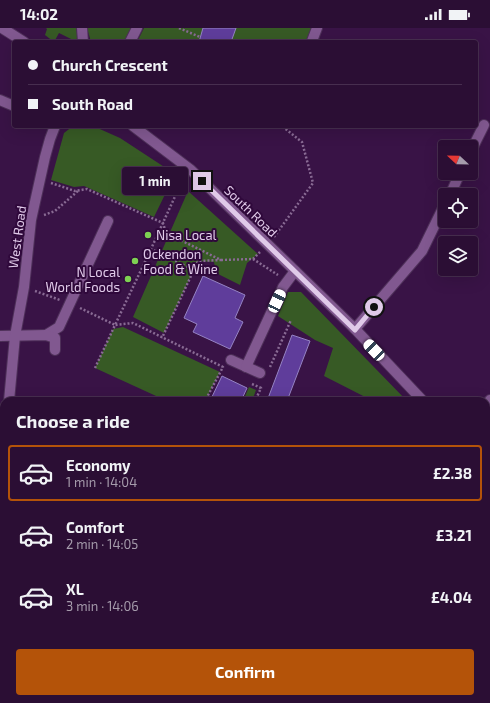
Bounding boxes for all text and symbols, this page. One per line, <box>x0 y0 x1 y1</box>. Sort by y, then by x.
text: 14:02 <box>20 5 58 23</box>
text: Church Crescent <box>52 56 168 74</box>
text: South Road <box>52 95 133 113</box>
north arrow <box>438 140 478 180</box>
map controls <box>438 140 478 276</box>
callout: 1 min <box>122 167 188 195</box>
route end <box>193 172 211 190</box>
text: 1 min <box>139 173 171 189</box>
street label: South Road <box>221 182 281 240</box>
button: locate <box>438 188 478 228</box>
street label: West Road <box>5 204 29 270</box>
place label: Nisa Local <box>156 227 217 243</box>
marker: Nisa Local <box>143 230 153 240</box>
button: layers <box>438 236 478 276</box>
place label: Ockendon Food & Wine <box>143 246 218 277</box>
marker: Ockendon Food & Wine <box>130 256 140 266</box>
place label: N Local World Foods <box>45 264 120 295</box>
marker: N Local World Foods <box>123 274 133 284</box>
car <box>266 288 288 314</box>
route start <box>365 298 383 316</box>
car <box>361 337 387 363</box>
text: Choose a ride <box>16 410 130 432</box>
icon: car <box>18 455 54 491</box>
text: Economy <box>66 456 131 474</box>
text: £2.38 <box>433 464 472 482</box>
text: 1 min · 14:04 <box>66 474 137 490</box>
icon: car <box>18 517 54 553</box>
text: Comfort <box>66 518 124 536</box>
text: £3.21 <box>436 526 472 544</box>
text: 2 min · 14:05 <box>66 536 138 552</box>
icon: car <box>18 579 54 615</box>
text: XL <box>66 580 84 598</box>
text: £4.04 <box>431 588 472 606</box>
text: 3 min · 14:06 <box>66 598 139 614</box>
button: Confirm <box>16 649 474 695</box>

